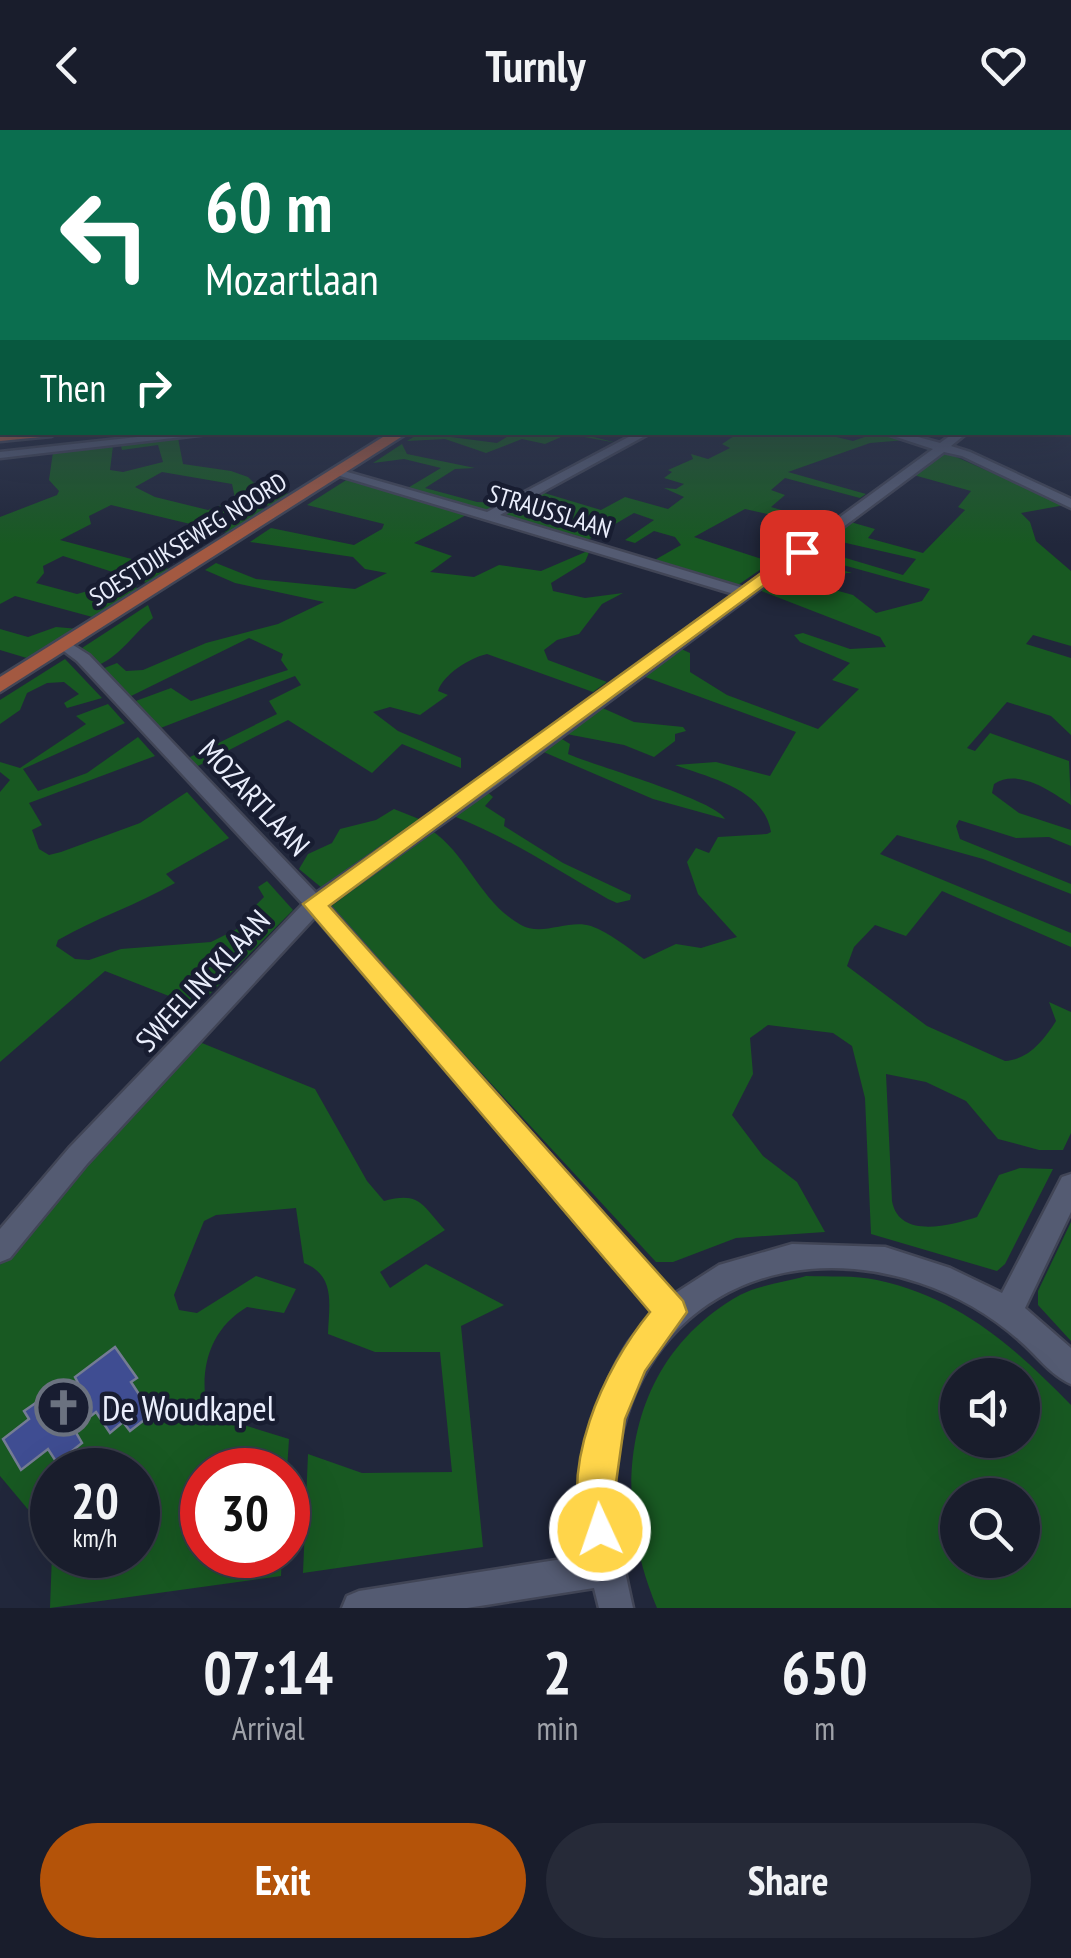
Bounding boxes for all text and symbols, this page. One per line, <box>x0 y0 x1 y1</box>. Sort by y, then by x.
text: Turnly <box>486 36 585 94</box>
icon: back <box>40 38 95 93</box>
icon: heart <box>976 38 1031 93</box>
text: 60 m <box>205 161 333 251</box>
icon: left <box>40 170 170 300</box>
text: Mozartlaan <box>205 249 379 307</box>
icon: right <box>126 360 181 415</box>
text: Then <box>40 363 106 412</box>
street label: SOESTDIJKSEWEG NOORD <box>83 465 293 613</box>
street label: STRAUSSLAAN <box>485 477 615 545</box>
pin <box>760 510 845 595</box>
icon: arrive <box>775 525 830 580</box>
street label: MOZARTLAAN <box>191 731 319 863</box>
street label: SWEELINCKLAAN <box>126 901 278 1059</box>
map controls <box>940 1358 1040 1578</box>
button: sound <box>940 1358 1040 1458</box>
church icon: De Woudkapel <box>33 1378 93 1438</box>
place label: De Woudkapel <box>102 1385 275 1431</box>
speed limit sign: 30 <box>180 1448 310 1578</box>
text: 20 <box>71 1468 119 1533</box>
position arrow <box>548 1478 652 1582</box>
button: search <box>940 1478 1040 1578</box>
text: km/h <box>73 1522 117 1554</box>
text: 07:14 <box>203 1633 333 1711</box>
text: 2 <box>543 1633 572 1711</box>
text: 650 <box>782 1633 868 1711</box>
text: Arrival <box>232 1707 304 1749</box>
text: min <box>536 1707 578 1749</box>
text: m <box>814 1707 835 1749</box>
button: Exit <box>40 1823 526 1938</box>
button: Share <box>546 1823 1031 1938</box>

